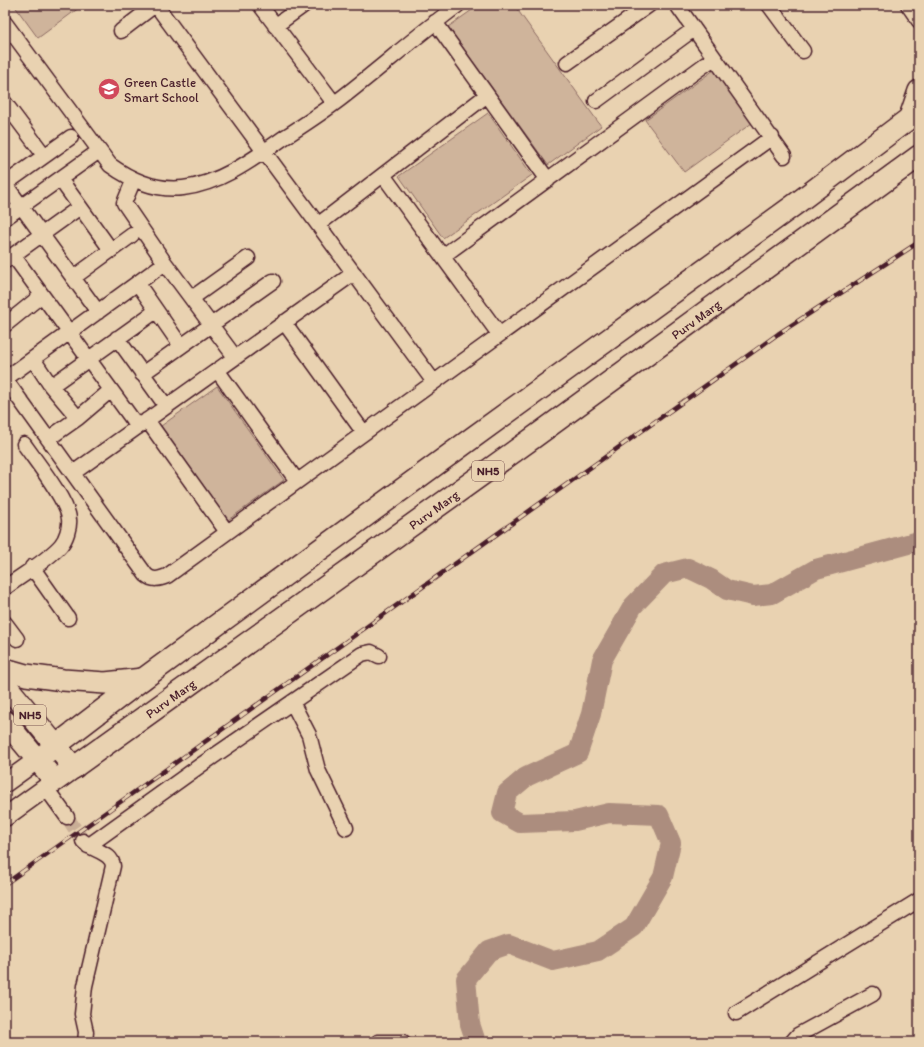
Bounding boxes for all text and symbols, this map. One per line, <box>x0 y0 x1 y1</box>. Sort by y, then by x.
place label: Green Castle Smart School <box>124 75 199 105</box>
school or university icon: Green Castle Smart School <box>96 76 122 102</box>
street label: Purv Marg <box>668 296 724 342</box>
road number: NH5 <box>472 461 504 481</box>
street label: Purv Marg <box>406 486 462 532</box>
street label: Purv Marg <box>143 675 198 721</box>
road number: NH5 <box>14 705 46 725</box>

